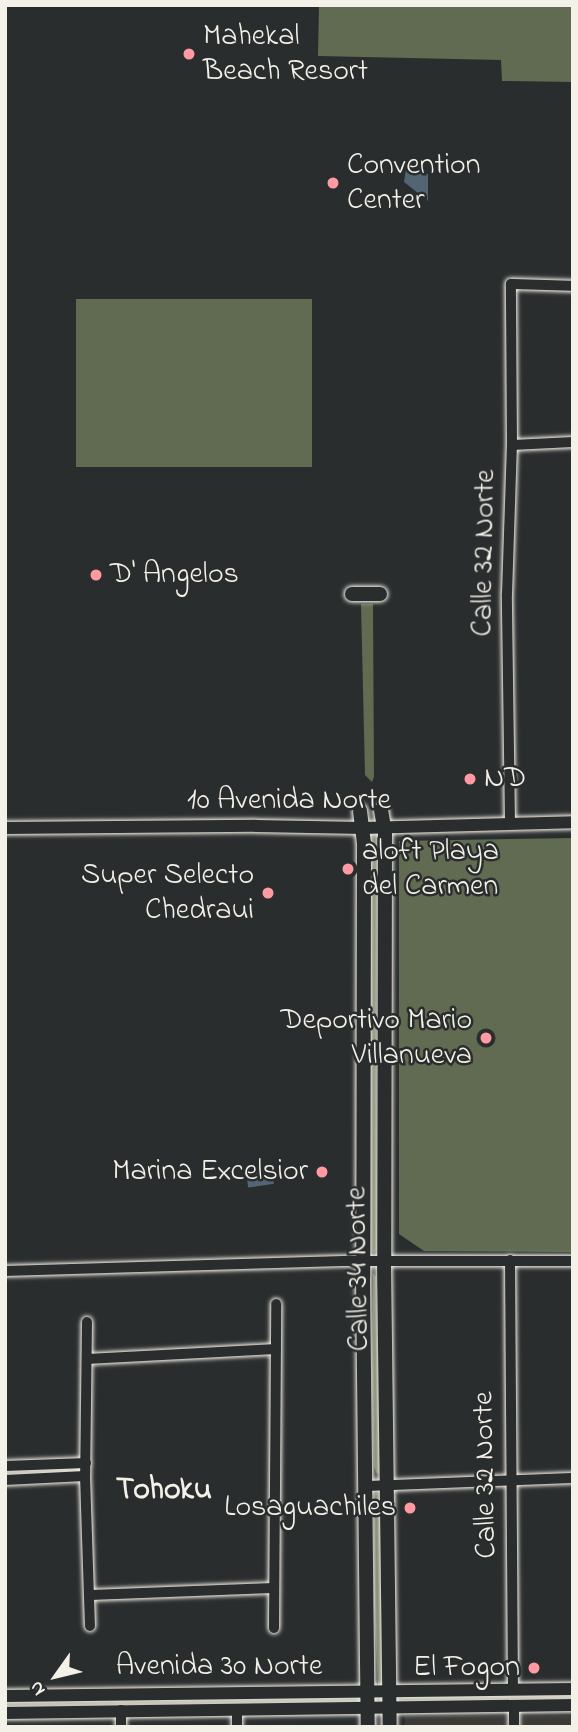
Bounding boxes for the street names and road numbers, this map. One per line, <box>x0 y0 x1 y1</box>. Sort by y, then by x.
street label: Calle 32 Norte <box>466 469 504 637</box>
street label: 10 Avenida Norte <box>187 783 391 819</box>
street label: Calle 34 Norte <box>340 1186 378 1352</box>
street label: Calle 32 Norte <box>467 1391 505 1559</box>
street label: Avenida 30 Norte <box>116 1649 322 1685</box>

